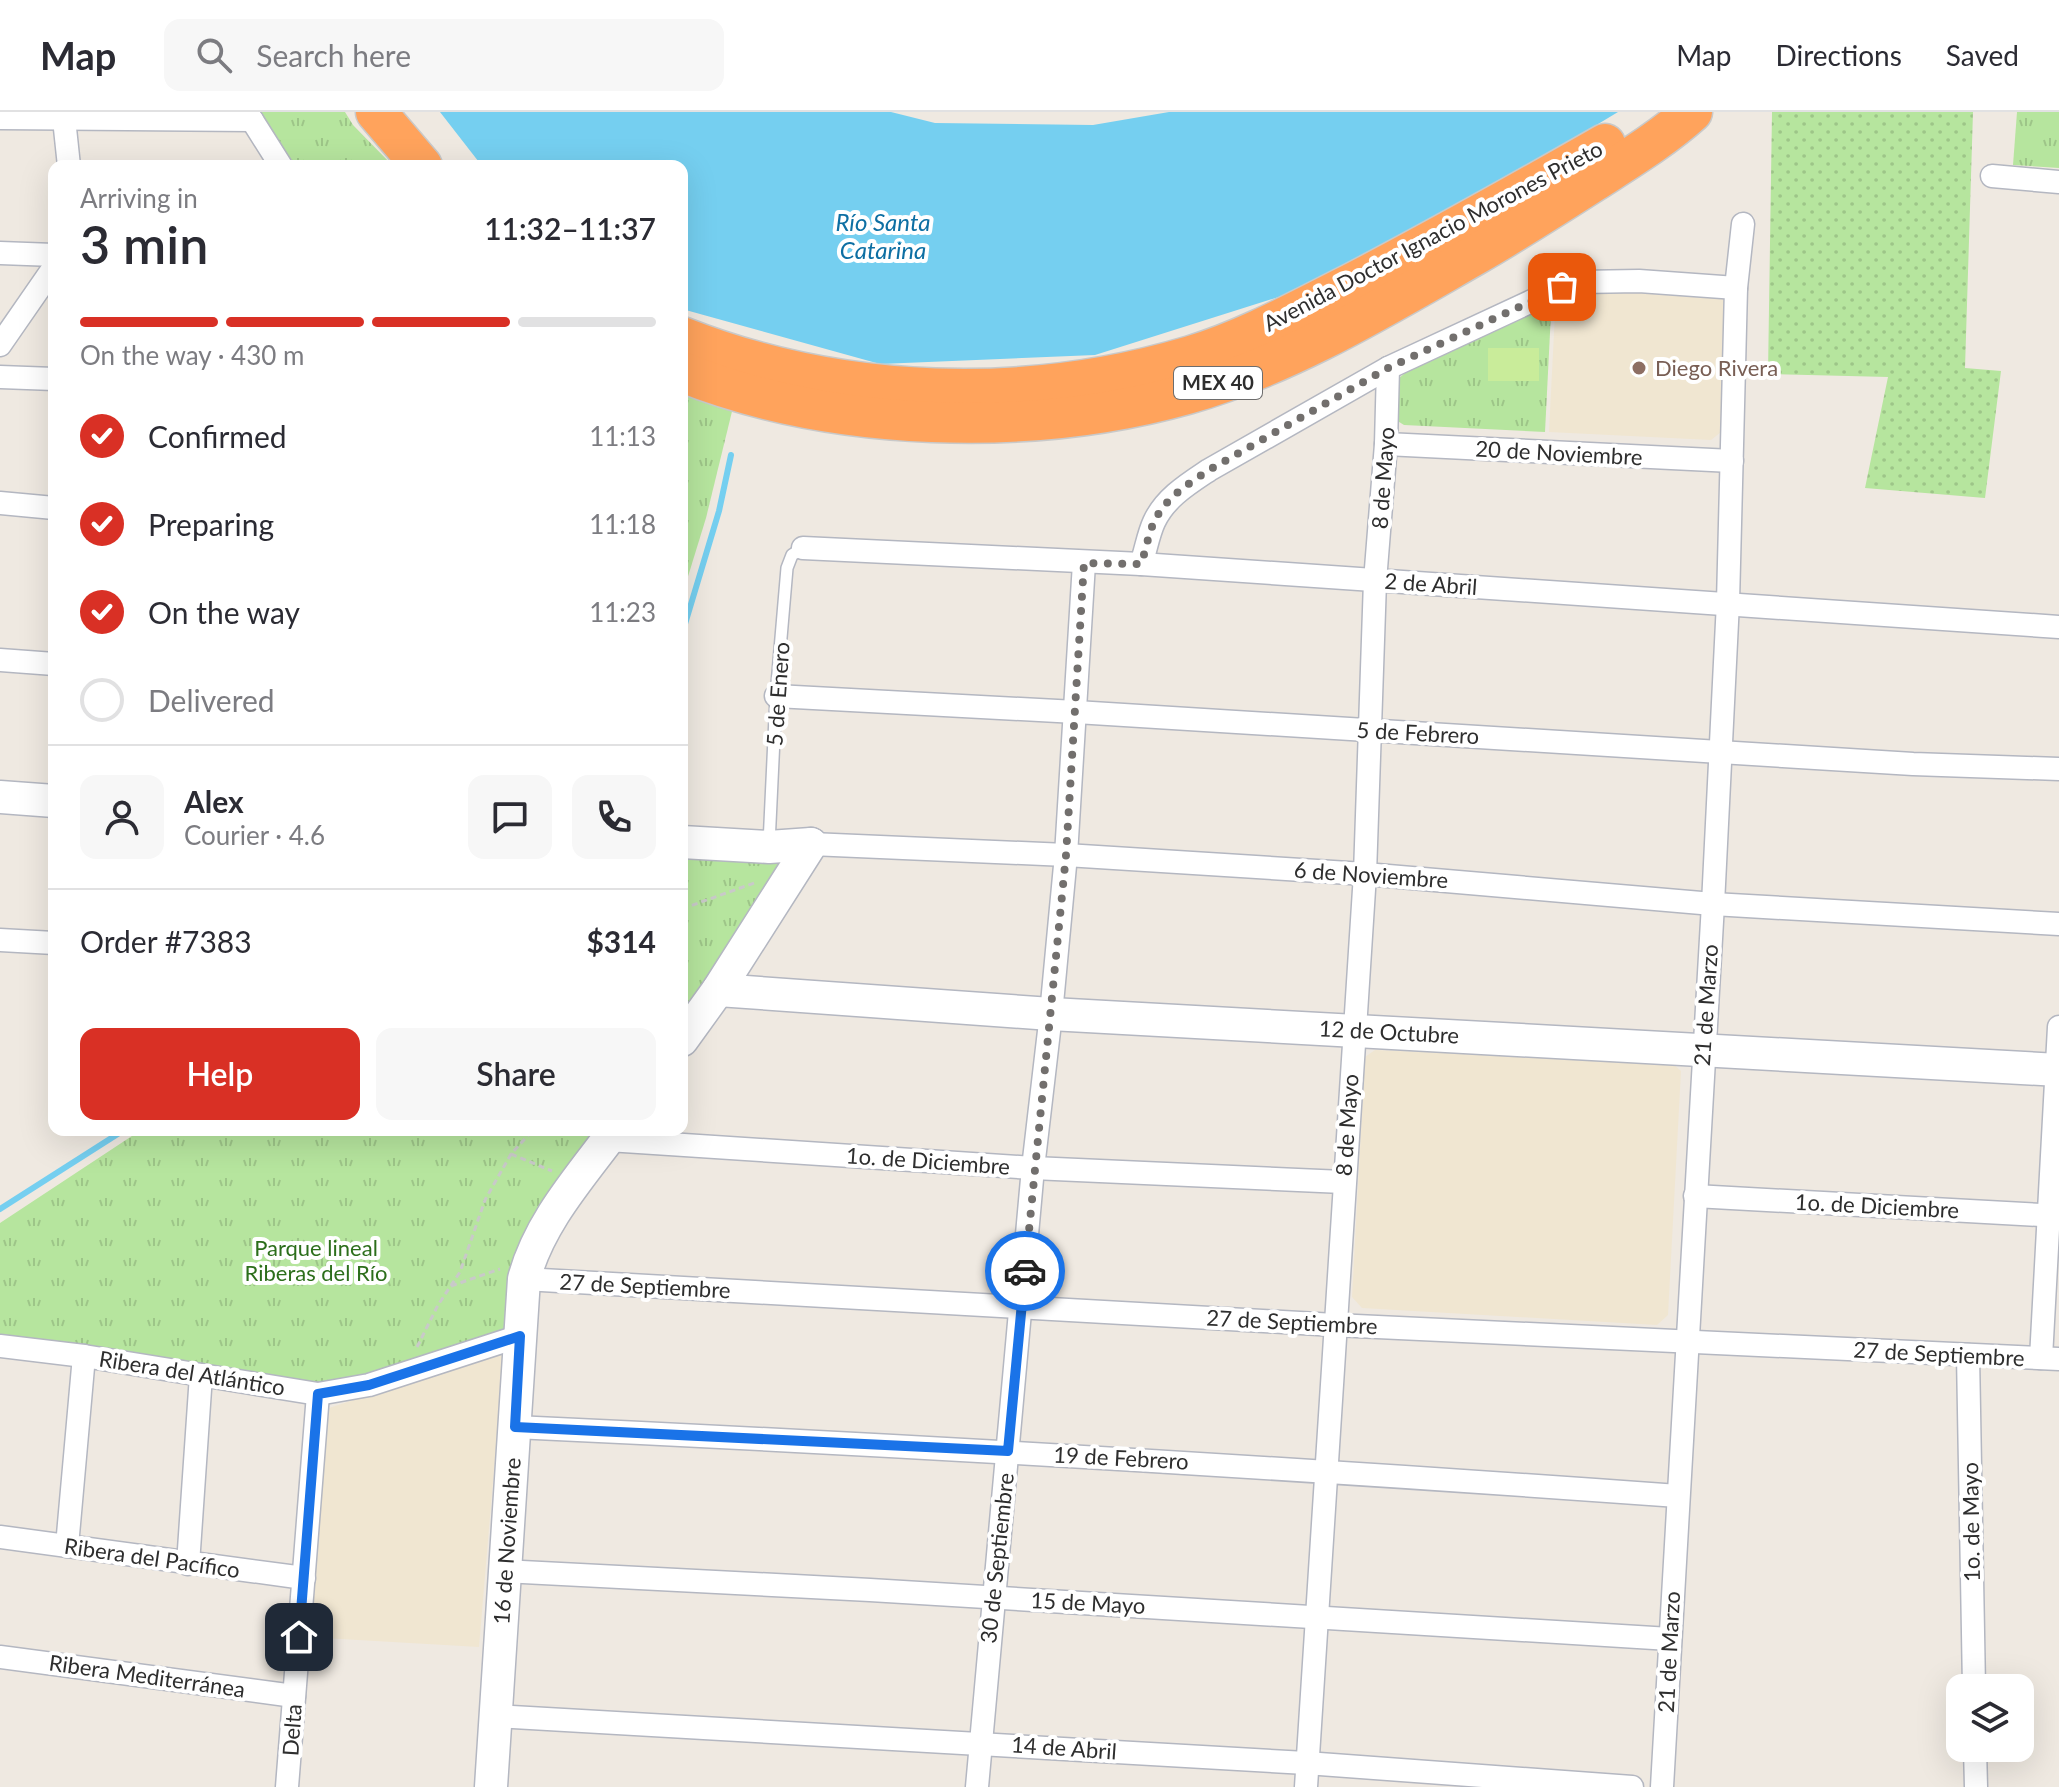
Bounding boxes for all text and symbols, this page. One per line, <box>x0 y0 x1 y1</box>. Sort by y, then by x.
search box <box>164 19 724 91</box>
text: Map <box>40 32 116 78</box>
icon: search <box>192 33 236 77</box>
text: Search here <box>256 37 411 73</box>
text: Map <box>1676 38 1731 72</box>
text: Directions <box>1775 38 1902 72</box>
text: Saved <box>1946 38 2019 72</box>
street label: Avenida Doctor Ignacio Morones Prieto <box>1259 134 1607 337</box>
text: Arriving in <box>80 182 198 214</box>
water label: Río Santa Catarina <box>836 207 930 264</box>
text: 11:32–11:37 <box>484 210 656 246</box>
text: 3 min <box>80 213 208 275</box>
pin <box>1528 253 1596 321</box>
icon: bag <box>1540 265 1584 309</box>
text: On the way · 430 m <box>80 339 304 371</box>
place label: Diego Rivera <box>1655 354 1778 381</box>
marker: Diego Rivera <box>1630 359 1648 377</box>
road number: MEX 40 <box>1174 367 1262 399</box>
icon: check <box>80 414 124 458</box>
text: Confirmed <box>148 418 287 454</box>
text: 11:13 <box>589 420 656 452</box>
street label: 8 de Mayo <box>1365 426 1400 530</box>
street label: 20 de Noviembre <box>1475 435 1643 470</box>
icon: check <box>80 502 124 546</box>
text: Preparing <box>148 506 274 542</box>
text: 11:18 <box>589 508 656 540</box>
street label: 2 de Abril <box>1384 567 1478 600</box>
icon: check <box>80 590 124 634</box>
text: On the way <box>148 594 300 630</box>
text: 11:23 <box>589 596 656 628</box>
street label: 5 de Enero <box>760 641 795 747</box>
text: Delivered <box>148 682 275 718</box>
street label: 5 de Febrero <box>1356 716 1480 749</box>
button: person <box>80 775 164 859</box>
button: chat <box>468 775 552 859</box>
button: phone <box>572 775 656 859</box>
text: Alex <box>184 783 244 819</box>
text: Courier · 4.6 <box>184 819 325 851</box>
street label: 6 de Noviembre <box>1293 856 1449 893</box>
text: Order #7383 <box>80 923 252 959</box>
text: $314 <box>586 923 656 959</box>
street label: 21 de Marzo <box>1688 943 1723 1067</box>
street label: 12 de Octubre <box>1318 1014 1460 1049</box>
button: Help <box>80 1028 360 1120</box>
button: Share <box>376 1028 656 1120</box>
street label: 8 de Mayo <box>1329 1073 1364 1177</box>
street label: 1o. de Diciembre <box>845 1141 1011 1180</box>
street label: 1o. de Diciembre <box>1794 1188 1960 1223</box>
courier <box>985 1231 1065 1311</box>
park label: Parque lineal Riberas del Río <box>245 1234 387 1286</box>
icon: car <box>1003 1249 1047 1293</box>
street label: 27 de Septiembre <box>559 1268 731 1303</box>
street label: 27 de Septiembre <box>1206 1304 1378 1339</box>
street label: 27 de Septiembre <box>1853 1336 2025 1371</box>
street label: Ribera del Atlántico <box>97 1344 287 1401</box>
street label: 19 de Febrero <box>1053 1440 1189 1475</box>
street label: 16 de Noviembre <box>487 1457 526 1625</box>
street label: 1o. de Mayo <box>1956 1462 1985 1582</box>
street label: 30 de Septiembre <box>974 1471 1019 1644</box>
street label: Ribera del Pacífico <box>63 1532 242 1583</box>
street label: 15 de Mayo <box>1030 1586 1146 1619</box>
street label: 21 de Marzo <box>1652 1590 1685 1714</box>
pin <box>265 1603 333 1671</box>
icon: home <box>277 1615 321 1659</box>
street label: Ribera Mediterránea <box>47 1648 247 1703</box>
map controls <box>1946 1674 2034 1762</box>
button: layers <box>1946 1674 2034 1762</box>
street label: Delta <box>276 1703 307 1757</box>
street label: 14 de Abril <box>1010 1730 1118 1765</box>

